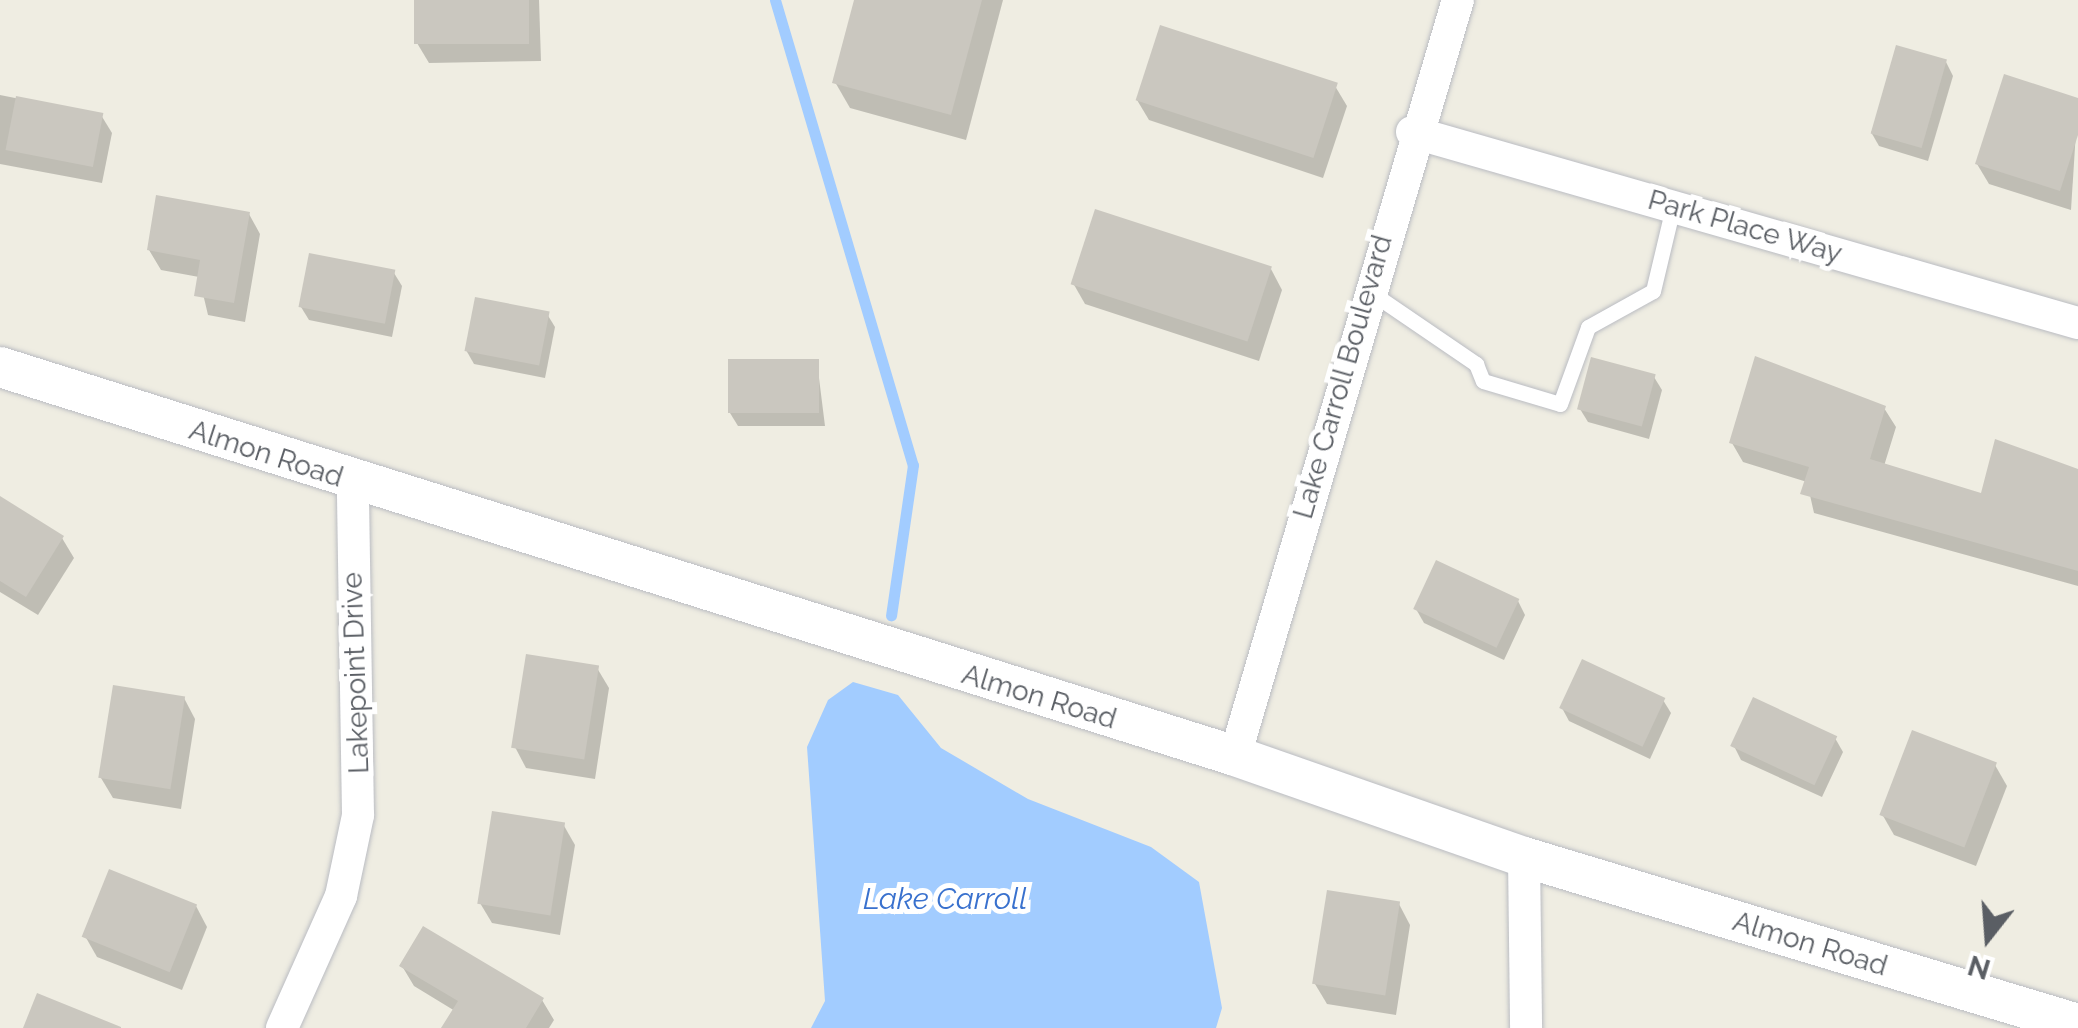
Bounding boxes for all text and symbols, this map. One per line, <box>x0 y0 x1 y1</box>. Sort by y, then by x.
street label: Park Place Way <box>1644 183 1846 271</box>
street label: Lake Carroll Boulevard <box>1286 231 1400 523</box>
street label: Almon Road <box>185 413 347 495</box>
street label: Lakepoint Drive <box>336 572 376 774</box>
street label: Almon Road <box>958 658 1120 736</box>
water label: Lake Carroll <box>863 881 1027 917</box>
north arrow <box>1938 888 2038 988</box>
street label: Almon Road <box>1729 905 1891 983</box>
text: N <box>1964 948 1994 986</box>

